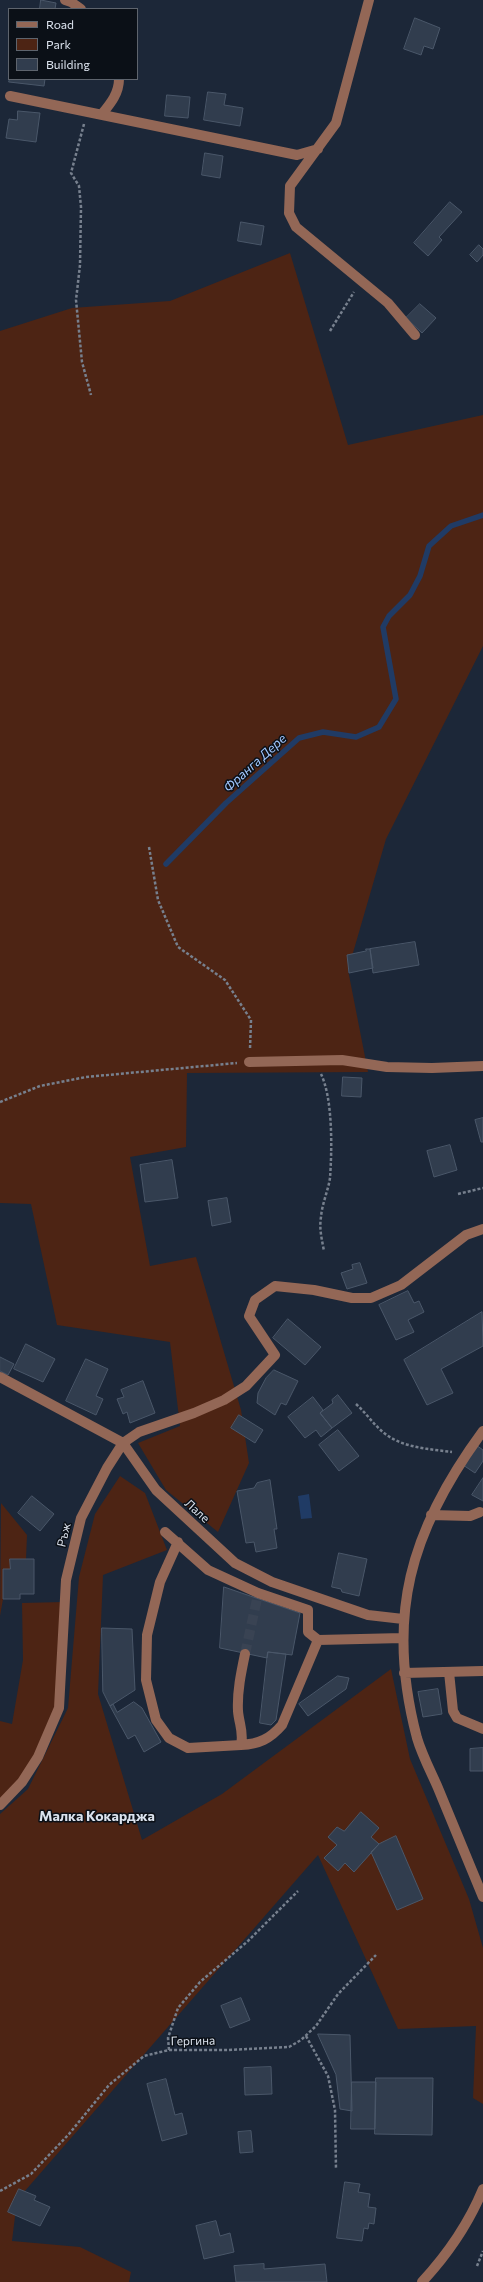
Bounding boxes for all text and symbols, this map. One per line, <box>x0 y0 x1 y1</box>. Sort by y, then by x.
legend <box>8 8 138 80</box>
text: Road <box>46 17 74 31</box>
text: Park <box>46 37 71 51</box>
text: Building <box>46 57 90 71</box>
water label: Франга Дере <box>220 731 290 795</box>
street label: Лале <box>182 1496 212 1526</box>
street label: Ръж <box>54 1521 74 1549</box>
district label: Малка Кокарджа <box>39 1808 155 1824</box>
street label: Гергина <box>171 2033 215 2049</box>

